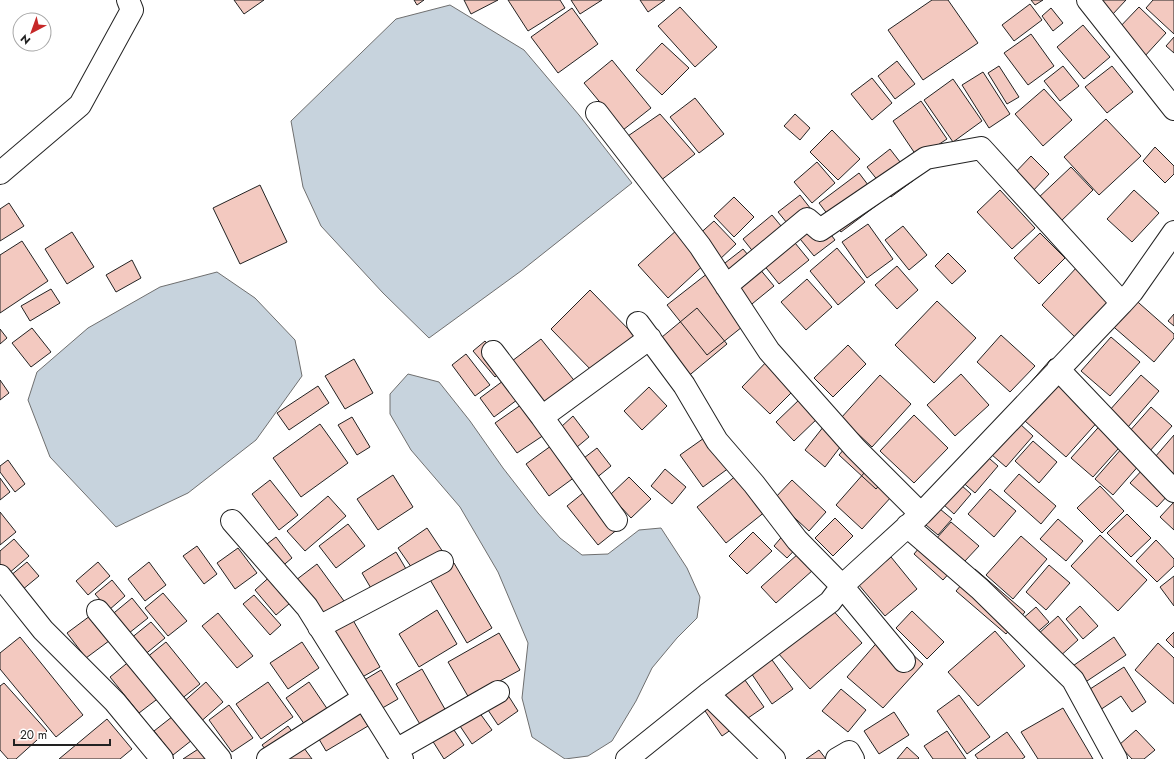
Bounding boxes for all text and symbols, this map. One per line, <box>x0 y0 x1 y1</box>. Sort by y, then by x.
north arrow <box>12 12 52 52</box>
text: N <box>17 31 34 48</box>
scale bar <box>14 721 110 747</box>
text: 20 m <box>20 726 47 744</box>

